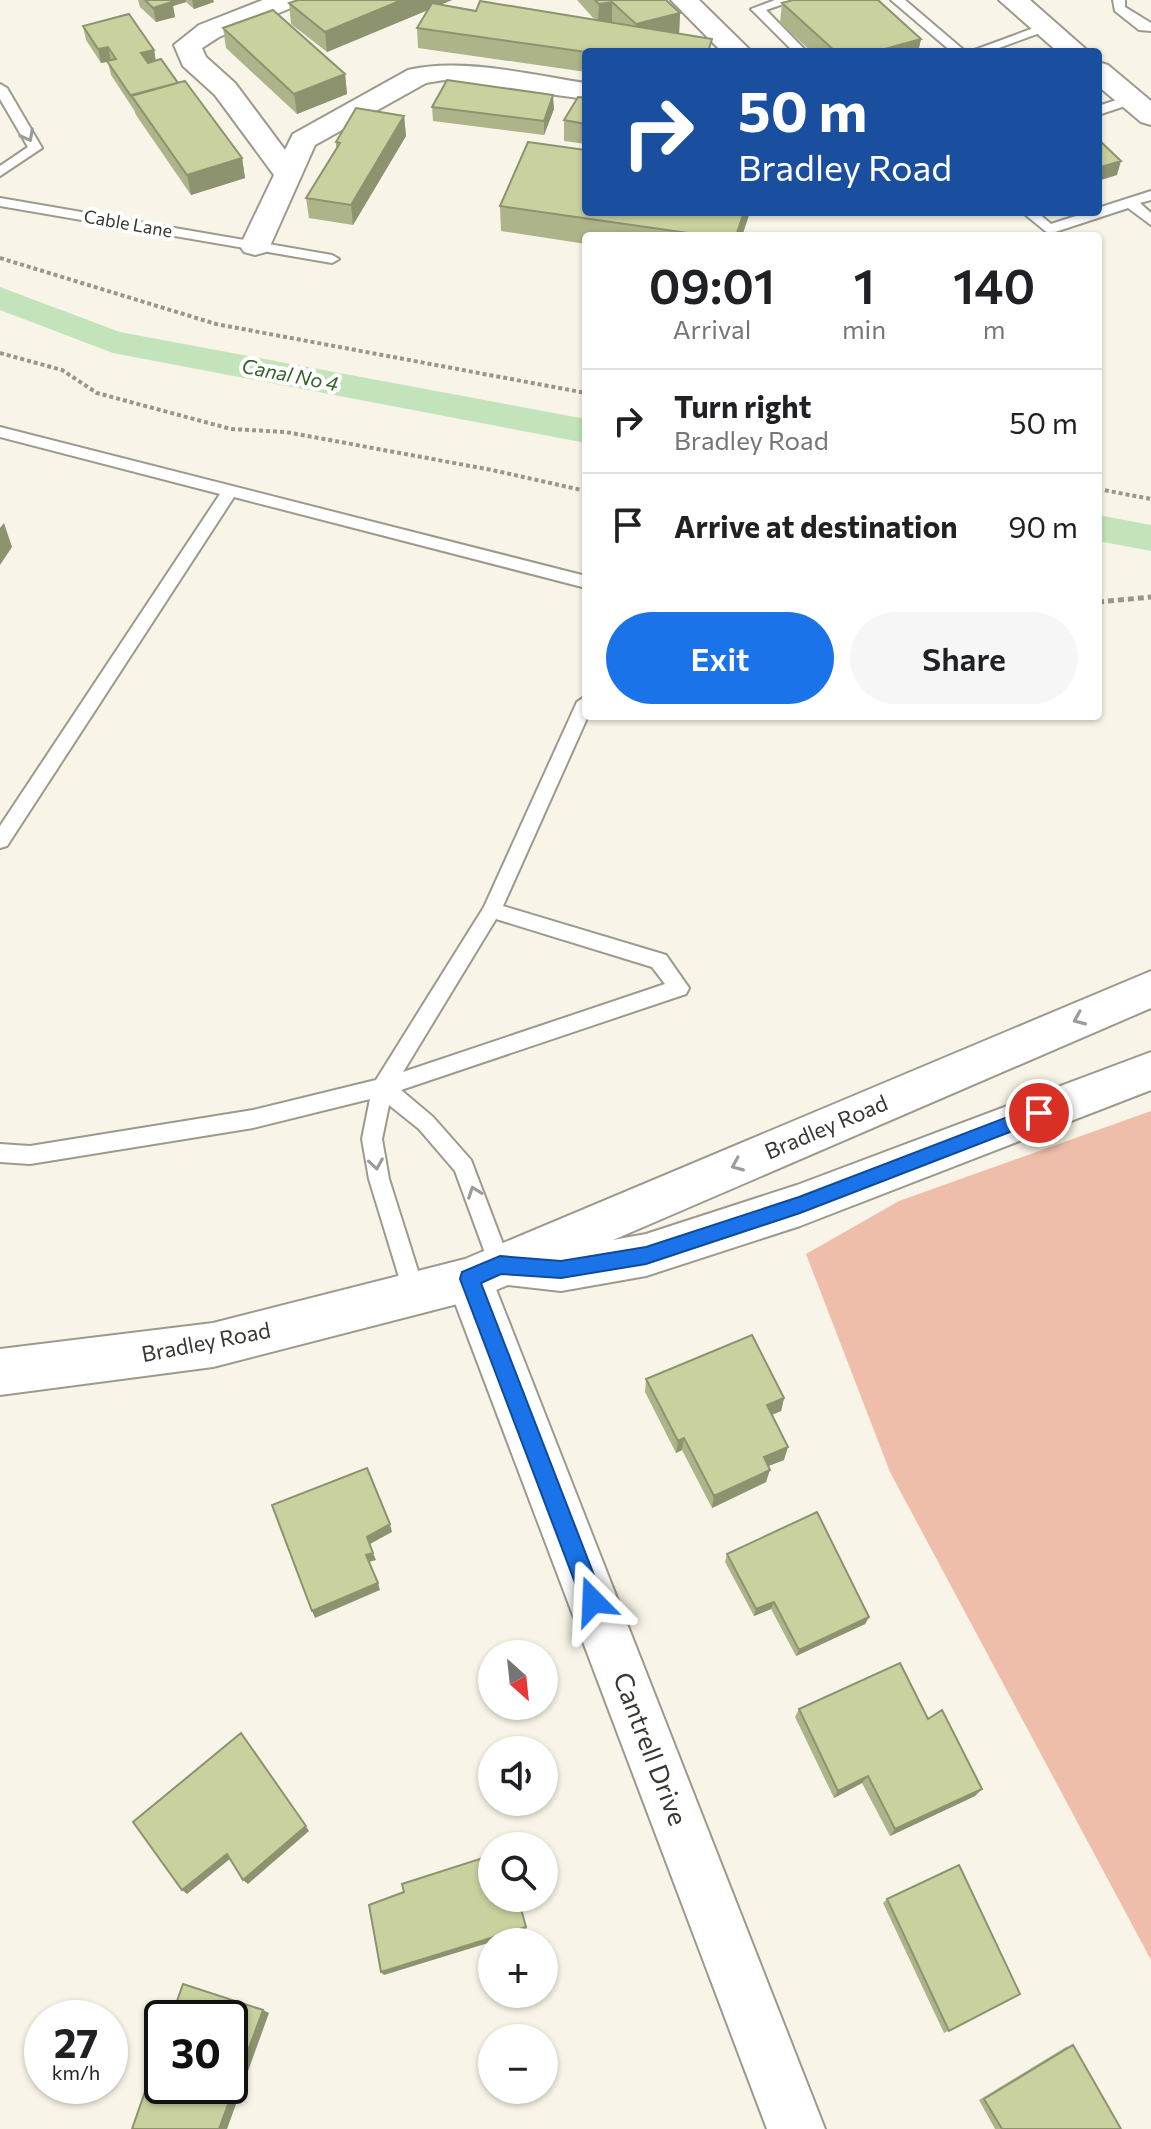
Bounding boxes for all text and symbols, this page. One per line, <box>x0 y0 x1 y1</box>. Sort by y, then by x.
text: 50 m <box>738 75 867 144</box>
icon: right <box>606 80 710 184</box>
one-way arrow <box>18 128 33 142</box>
text: Bradley Road <box>738 144 952 188</box>
street label: Cable Lane <box>82 204 174 242</box>
text: 09:01 <box>649 255 775 314</box>
text: 1 <box>853 255 875 314</box>
text: 140 <box>953 255 1035 314</box>
text: Arrival <box>673 313 751 344</box>
text: min <box>842 313 886 344</box>
text: m <box>983 313 1005 344</box>
water label: Canal No 4 <box>240 353 341 395</box>
text: Turn right <box>674 387 811 424</box>
icon: right <box>606 399 650 443</box>
text: 50 m <box>1009 403 1078 440</box>
text: Bradley Road <box>674 424 829 455</box>
icon: arrive <box>606 503 650 547</box>
text: Arrive at destination <box>674 507 958 544</box>
text: 90 m <box>1008 507 1078 544</box>
button: Exit <box>606 612 834 704</box>
button: Share <box>850 612 1078 704</box>
one-way arrow <box>1073 1010 1087 1026</box>
pin <box>1005 1079 1073 1147</box>
street label: Bradley Road <box>760 1089 891 1165</box>
icon: arrive <box>1017 1091 1061 1135</box>
one-way arrow <box>731 1155 745 1171</box>
one-way arrow <box>367 1157 384 1171</box>
one-way arrow <box>467 1186 483 1200</box>
street label: Bradley Road <box>139 1316 273 1367</box>
position arrow <box>551 1559 635 1643</box>
north arrow <box>478 1640 558 1720</box>
map controls <box>478 1640 558 2104</box>
street label: Cantrell Drive <box>608 1667 695 1829</box>
button: sound <box>478 1736 558 1816</box>
button: search <box>478 1832 558 1912</box>
button: + <box>478 1928 558 2008</box>
speed limit sign: 30 <box>144 2000 248 2104</box>
text: 27 <box>54 2017 98 2066</box>
button: − <box>478 2024 558 2104</box>
text: km/h <box>52 2060 100 2084</box>

